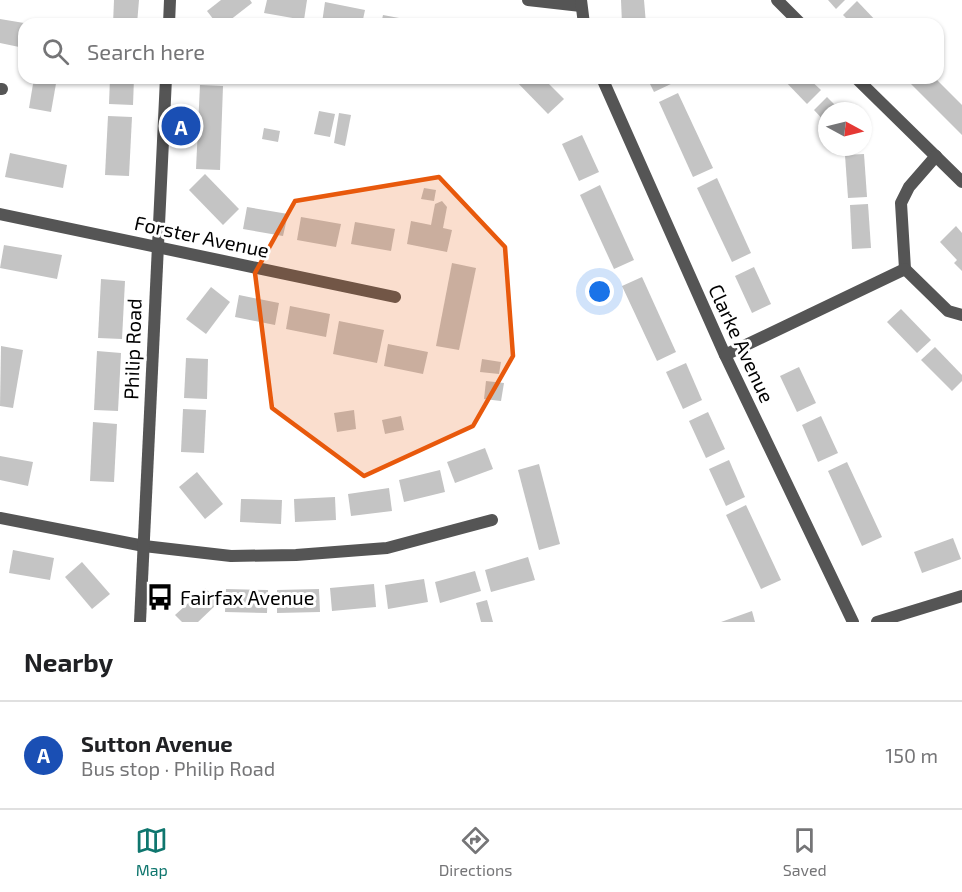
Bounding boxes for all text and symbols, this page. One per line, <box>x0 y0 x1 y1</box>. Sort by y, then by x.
search box <box>18 18 944 84</box>
icon: search <box>39 35 72 68</box>
text: Search here <box>87 38 205 64</box>
north arrow <box>818 102 872 156</box>
pin: A <box>162 104 201 148</box>
street label: Forster Avenue <box>133 210 271 262</box>
your location <box>585 277 614 306</box>
street label: Clarke Avenue <box>704 280 780 406</box>
street label: Philip Road <box>118 298 146 400</box>
bus stop icon: Fairfax Avenue <box>145 582 175 612</box>
place label: Fairfax Avenue <box>180 585 314 609</box>
text: Nearby <box>24 646 113 677</box>
text: Sutton Avenue <box>81 730 233 756</box>
text: A <box>37 743 50 767</box>
text: 150 m <box>885 743 938 767</box>
text: Bus stop · Philip Road <box>81 756 275 780</box>
tab: Map <box>135 824 168 879</box>
tab: Directions <box>439 824 512 879</box>
tab: Saved <box>783 824 827 879</box>

